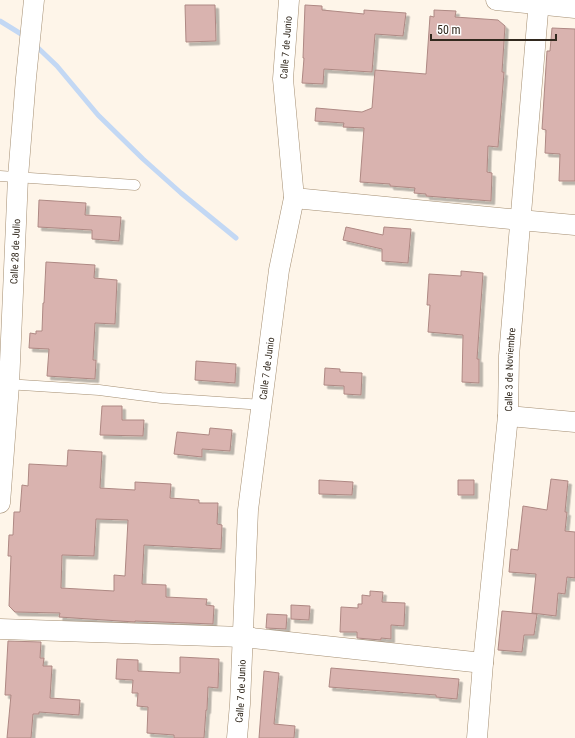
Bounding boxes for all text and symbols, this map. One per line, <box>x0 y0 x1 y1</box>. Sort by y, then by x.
street label: Calle 7 de Junio <box>278 16 293 79</box>
scale bar <box>431 16 556 42</box>
text: 50 m <box>437 23 461 37</box>
street label: Calle 28 de Julio <box>8 219 22 284</box>
street label: Calle 3 de Noviembre <box>503 327 517 411</box>
street label: Calle 7 de Junio <box>257 336 276 400</box>
street label: Calle 7 de Junio <box>233 659 247 723</box>

